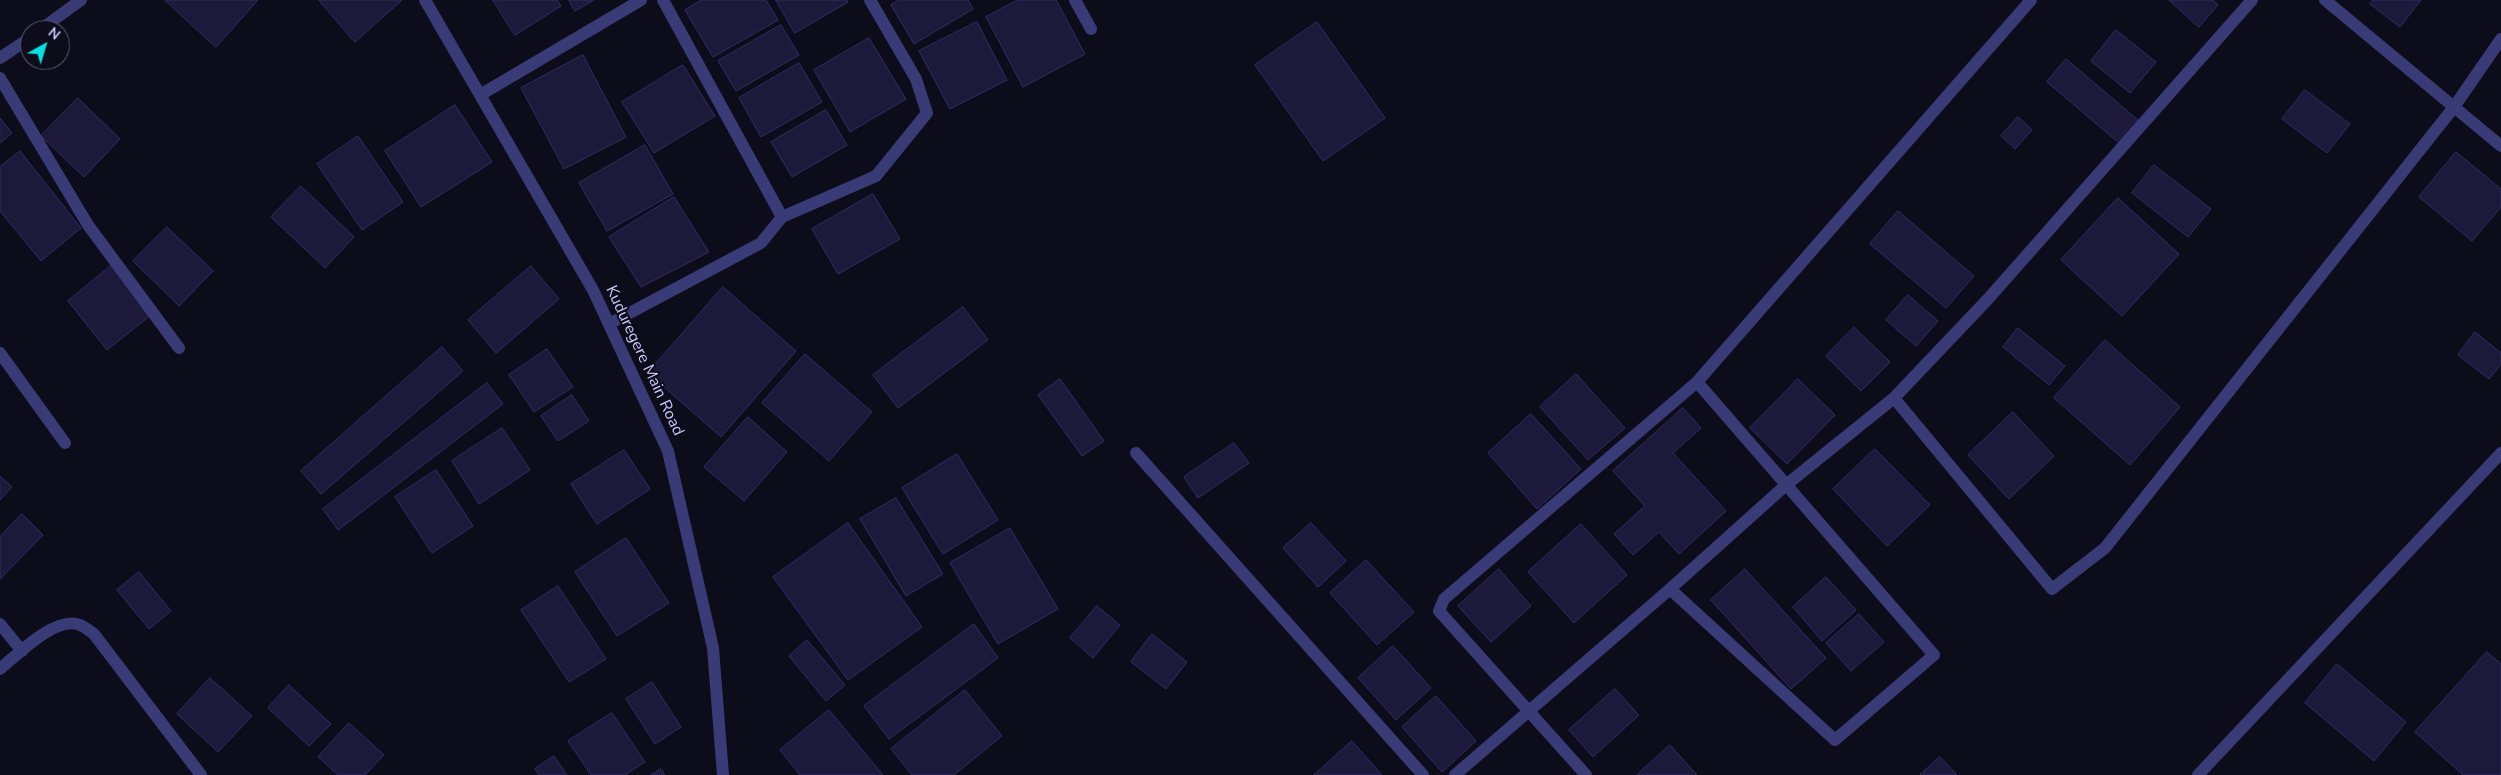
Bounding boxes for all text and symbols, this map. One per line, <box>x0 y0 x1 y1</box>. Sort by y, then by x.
north arrow <box>20 20 70 70</box>
text: N <box>44 23 64 44</box>
street label: Kuduregere Main Road <box>601 283 687 439</box>

